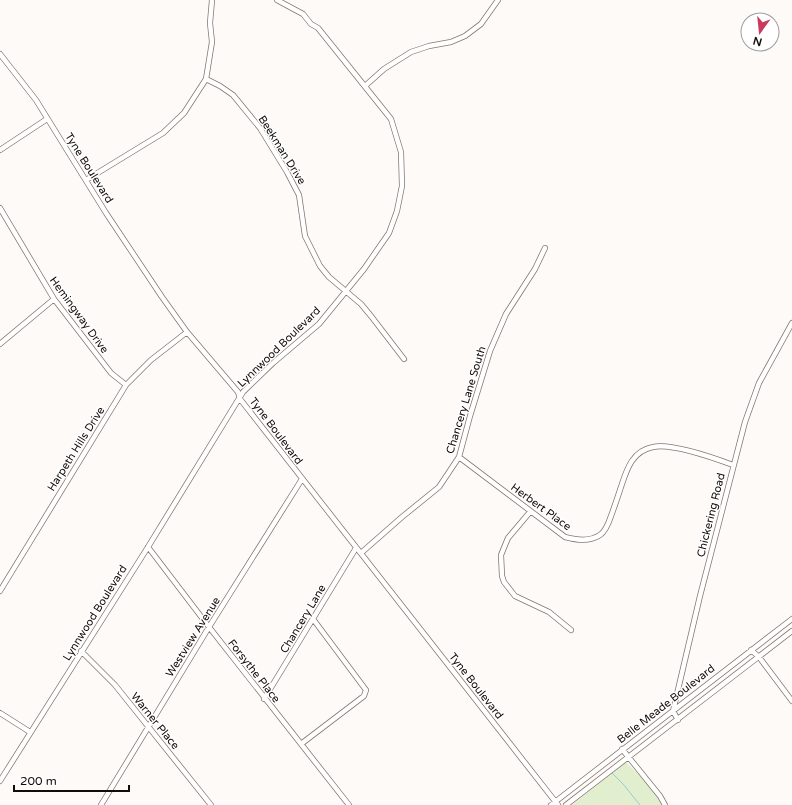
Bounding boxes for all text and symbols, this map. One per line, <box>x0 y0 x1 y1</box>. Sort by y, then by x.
north arrow <box>740 12 780 52</box>
text: N <box>752 34 763 49</box>
street label: Beekman Drive <box>256 113 308 187</box>
street label: Tyne Boulevard <box>62 130 116 206</box>
street label: Hemingway Drive <box>47 274 111 356</box>
street label: Lynnwood Boulevard <box>235 304 323 390</box>
street label: Chancery Lane South <box>443 345 489 455</box>
street label: Tyne Boulevard <box>247 395 305 467</box>
street label: Harpeth Hills Drive <box>45 404 107 494</box>
street label: Chickering Road <box>694 472 728 558</box>
street label: Herbert Place <box>508 481 574 533</box>
street label: Lynnwood Boulevard <box>60 563 130 663</box>
street label: Chancery Lane <box>277 582 329 656</box>
street label: Westview Avenue <box>163 595 223 679</box>
street label: Forsythe Place <box>225 637 283 705</box>
street label: Tyne Boulevard <box>446 650 506 722</box>
street label: Belle Meade Boulevard <box>615 662 717 746</box>
street label: Warner Place <box>128 690 182 752</box>
scale bar <box>14 767 129 793</box>
text: 200 m <box>20 774 57 788</box>

